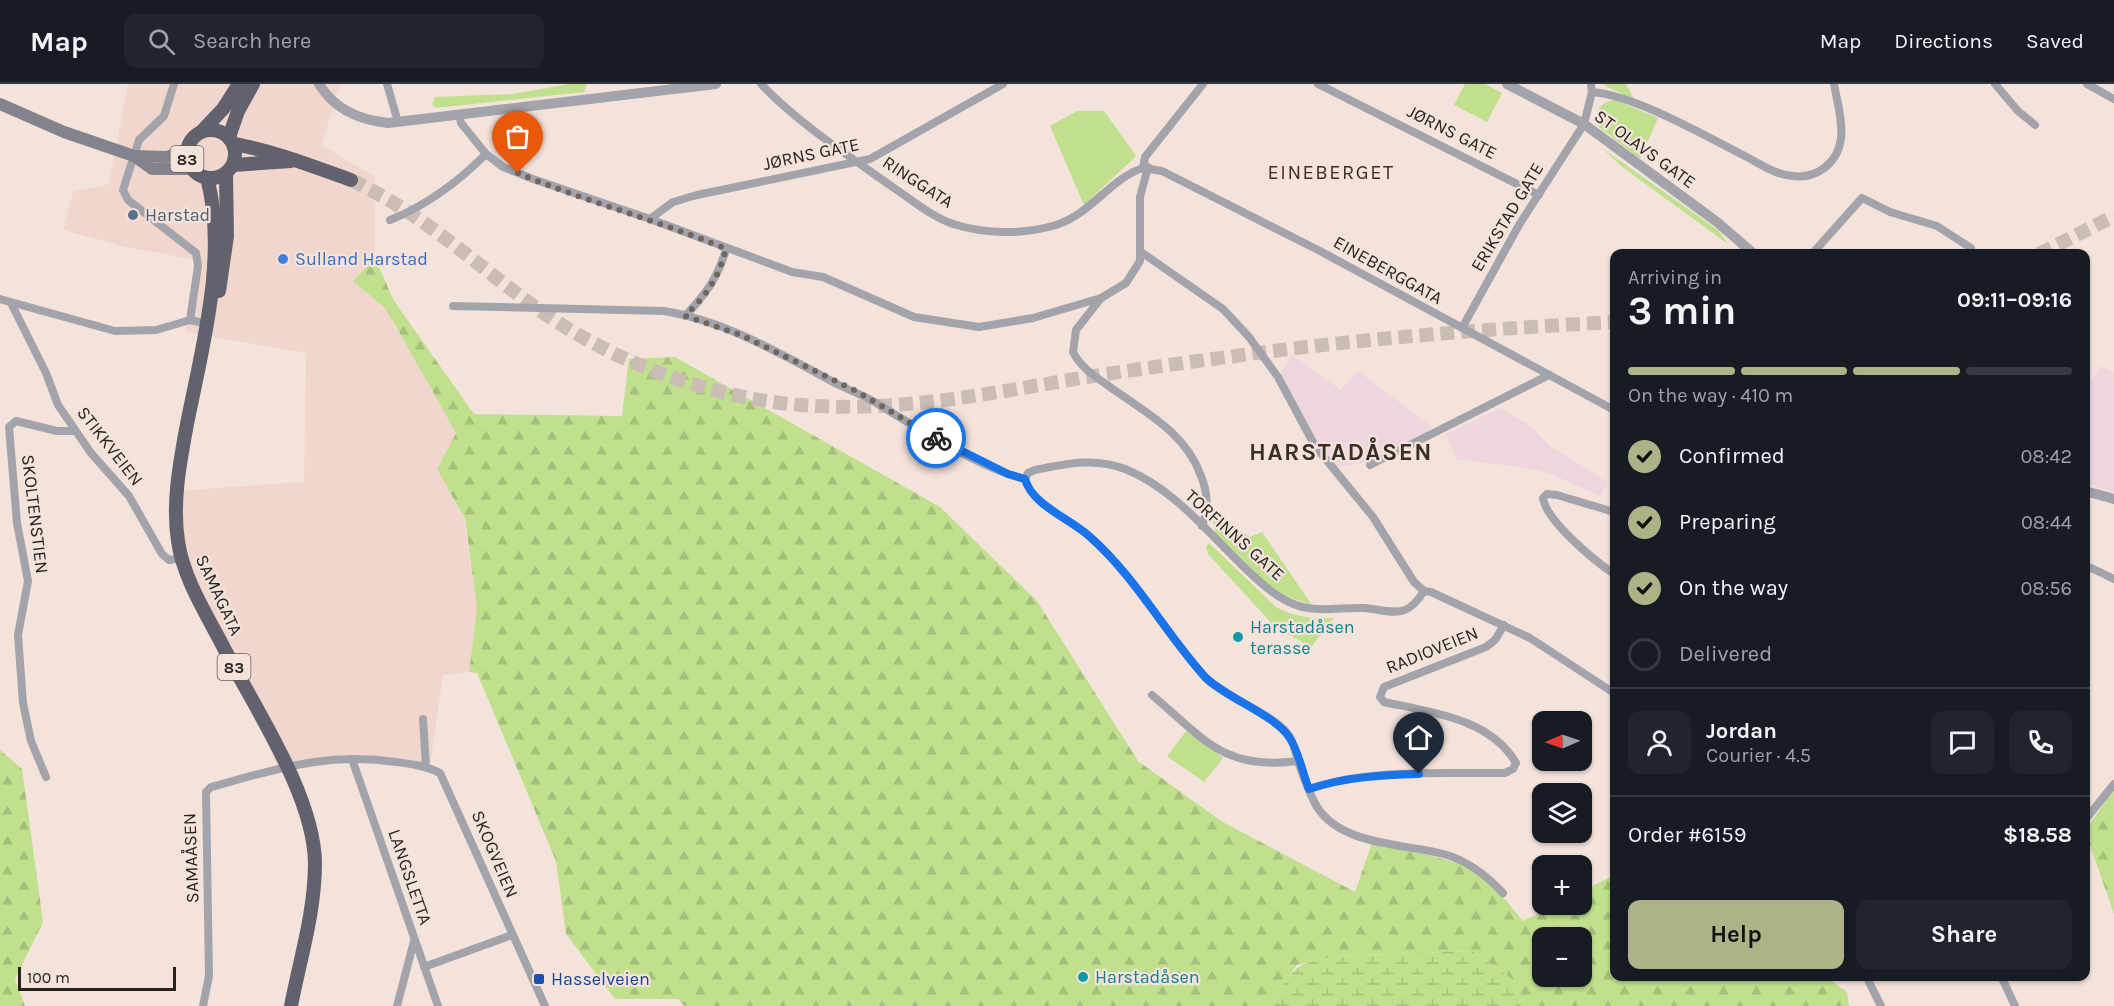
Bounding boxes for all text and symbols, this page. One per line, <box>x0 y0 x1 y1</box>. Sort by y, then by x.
search box <box>124 14 544 68</box>
text: Map <box>30 25 88 58</box>
icon: search <box>145 25 178 58</box>
text: Search here <box>193 28 311 54</box>
text: Map <box>1820 29 1861 53</box>
text: Directions <box>1894 29 1993 53</box>
text: Saved <box>2026 29 2084 53</box>
street label: JØRNS GATE <box>1403 100 1501 164</box>
street label: ST OLAVS GATE <box>1590 105 1700 193</box>
pin <box>492 111 543 173</box>
icon: bag <box>501 120 534 153</box>
street label: JØRNS GATE <box>761 133 861 175</box>
road number: 83 <box>170 146 204 172</box>
street label: RINGGATA <box>879 151 957 213</box>
street label: ERIKSTAD GATE <box>1466 159 1548 275</box>
district label: EINEBERGET <box>1268 161 1394 184</box>
place label: Harstad <box>145 204 210 226</box>
marker: Harstad <box>126 208 140 222</box>
street label: EINEBERGGATA <box>1330 231 1446 309</box>
place label: Sulland Harstad <box>295 248 428 270</box>
marker: Sulland Harstad <box>276 252 290 266</box>
text: Arriving in <box>1628 266 1722 289</box>
text: 09:11–09:16 <box>1957 287 2072 313</box>
text: 3 min <box>1628 288 1736 334</box>
text: On the way · 410 m <box>1628 384 1793 407</box>
street label: STIKKVEIEN <box>72 402 148 490</box>
courier <box>906 408 966 468</box>
icon: bike <box>920 422 953 455</box>
district label: HARSTADÅSEN <box>1249 437 1433 466</box>
icon: check <box>1628 440 1661 473</box>
text: Confirmed <box>1679 443 1785 469</box>
text: 08:42 <box>2020 445 2072 468</box>
street label: SKOLTENSTIEN <box>17 453 53 575</box>
street label: TORFINNS GATE <box>1181 485 1289 585</box>
icon: check <box>1628 506 1661 539</box>
text: Preparing <box>1679 509 1776 535</box>
text: 08:44 <box>2021 511 2072 534</box>
street label: SAMAGATA <box>191 551 247 639</box>
icon: check <box>1628 572 1661 605</box>
text: On the way <box>1679 575 1788 601</box>
text: 08:56 <box>2020 577 2072 600</box>
place label: Harstadåsen terasse <box>1250 616 1355 659</box>
street label: RADIOVEIEN <box>1383 622 1481 678</box>
marker: Harstadåsen terasse <box>1231 630 1245 644</box>
text: Delivered <box>1679 641 1772 667</box>
road number: 83 <box>218 654 250 680</box>
north arrow <box>1532 711 1592 771</box>
map controls <box>1532 711 1592 987</box>
button: person <box>1628 711 1691 774</box>
button: chat <box>1931 711 1994 774</box>
button: phone <box>2009 711 2072 774</box>
pin <box>1393 712 1444 774</box>
text: Jordan <box>1706 718 1777 744</box>
icon: home <box>1402 721 1435 754</box>
text: Courier · 4.5 <box>1706 744 1811 767</box>
button: layers <box>1532 783 1592 843</box>
street label: SKOGVEIEN <box>467 807 523 901</box>
street label: SAMAÅSEN <box>178 812 204 904</box>
text: Order #6159 <box>1628 822 1746 848</box>
text: $18.58 <box>2003 822 2072 848</box>
street label: LANGSLETTA <box>383 826 437 928</box>
button: + <box>1532 855 1592 915</box>
button: Help <box>1628 900 1844 969</box>
button: Share <box>1856 900 2072 969</box>
button: − <box>1532 927 1592 987</box>
scale bar <box>18 964 176 992</box>
place label: Harstadåsen <box>1095 966 1200 988</box>
text: 100 m <box>27 968 70 987</box>
place label: Hasselveien <box>551 968 650 990</box>
marker: Harstadåsen <box>1076 970 1090 984</box>
marker: Hasselveien <box>532 972 546 986</box>

